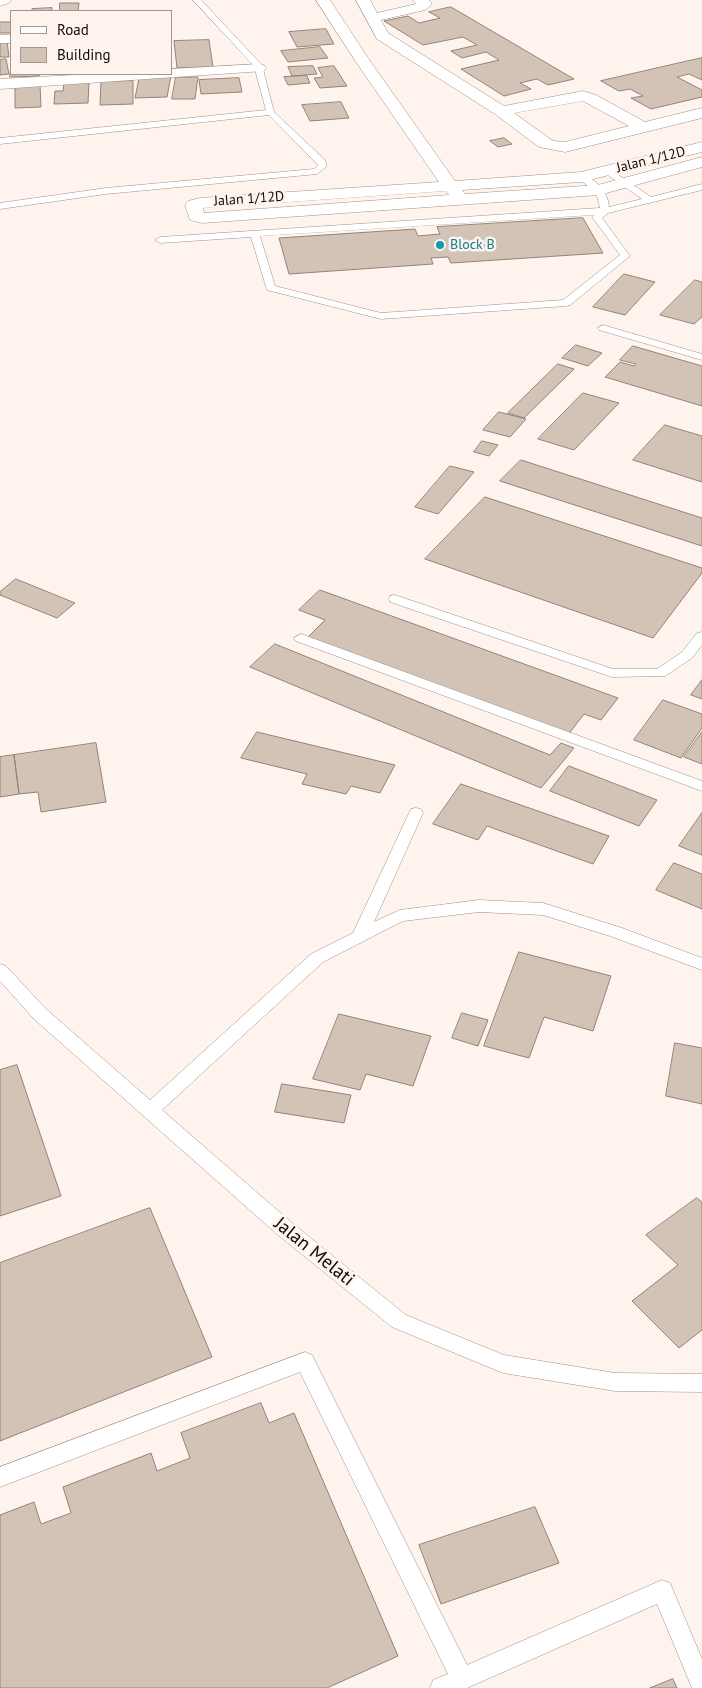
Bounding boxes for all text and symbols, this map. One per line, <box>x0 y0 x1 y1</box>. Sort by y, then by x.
legend <box>10 10 172 75</box>
text: Road <box>57 20 89 39</box>
text: Building <box>57 45 111 64</box>
street label: Jalan 1/12D <box>615 143 687 177</box>
street label: Jalan 1/12D <box>213 188 285 210</box>
place label: Block B <box>450 237 495 253</box>
marker: Block B <box>434 239 446 251</box>
street label: Jalan Melati <box>269 1213 359 1291</box>

